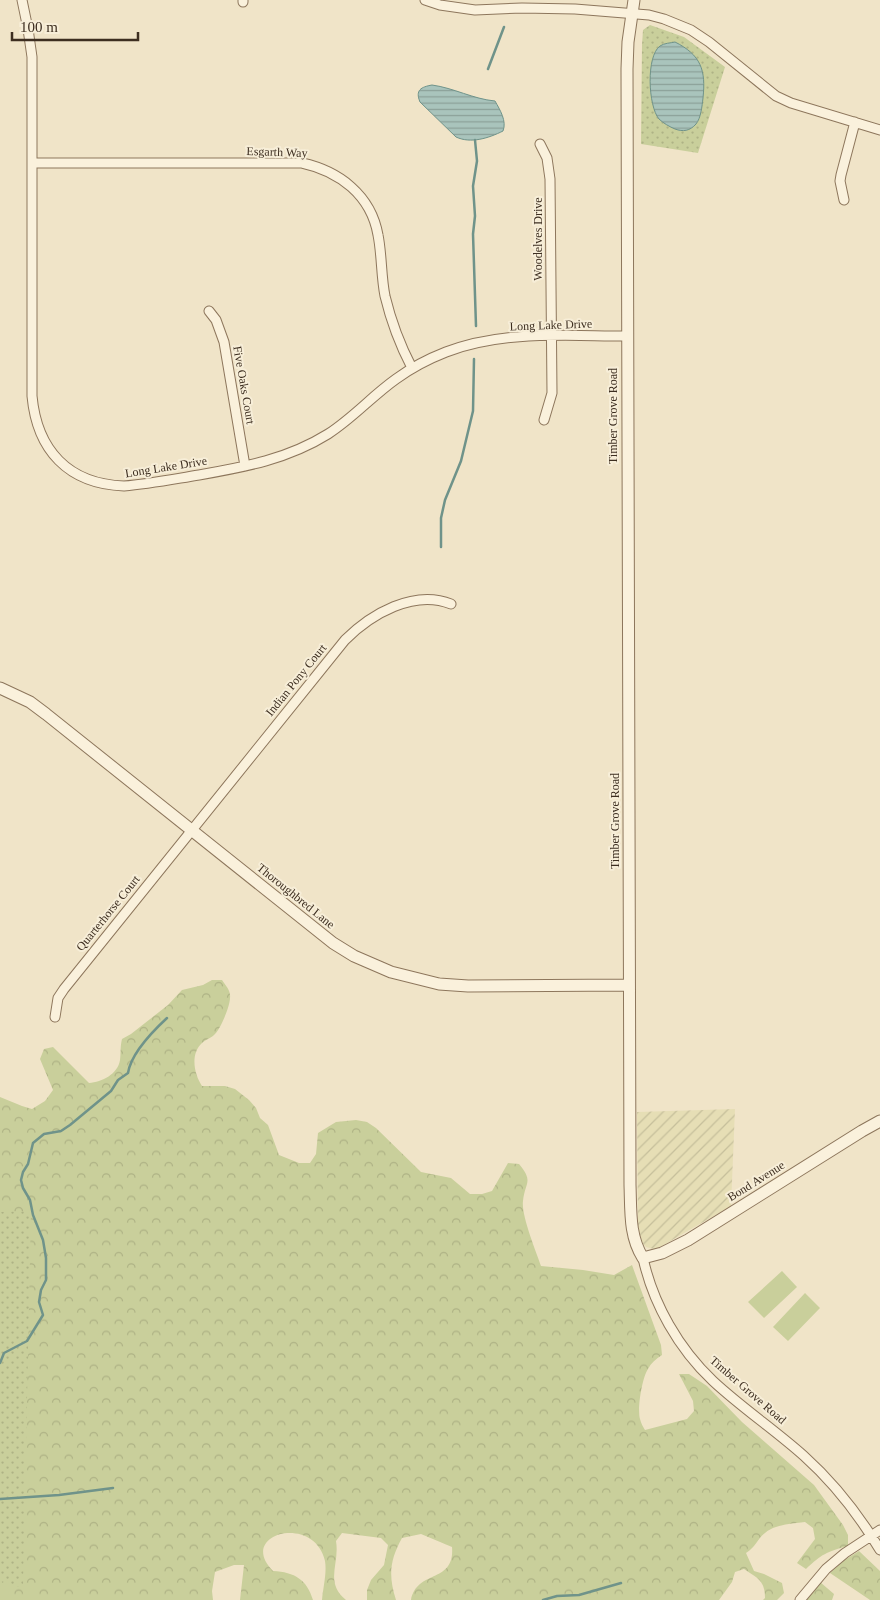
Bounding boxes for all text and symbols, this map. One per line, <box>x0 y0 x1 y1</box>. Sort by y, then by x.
scale bar <box>12 10 139 42</box>
text: 100 m <box>20 19 58 35</box>
street label: Esgarth Way <box>246 144 308 160</box>
street label: Woodelves Drive <box>531 197 545 281</box>
street label: Long Lake Drive <box>509 317 593 333</box>
street label: Five Oaks Court <box>230 345 258 426</box>
street label: Timber Grove Road <box>606 368 620 464</box>
street label: Long Lake Drive <box>124 454 208 480</box>
street label: Indian Pony Court <box>263 641 330 719</box>
street label: Timber Grove Road <box>608 773 622 869</box>
street label: Thoroughbred Lane <box>254 860 338 932</box>
street label: Quarterhorse Court <box>73 872 143 954</box>
street label: Bond Avenue <box>725 1158 787 1204</box>
street label: Timber Grove Road <box>707 1353 789 1427</box>

